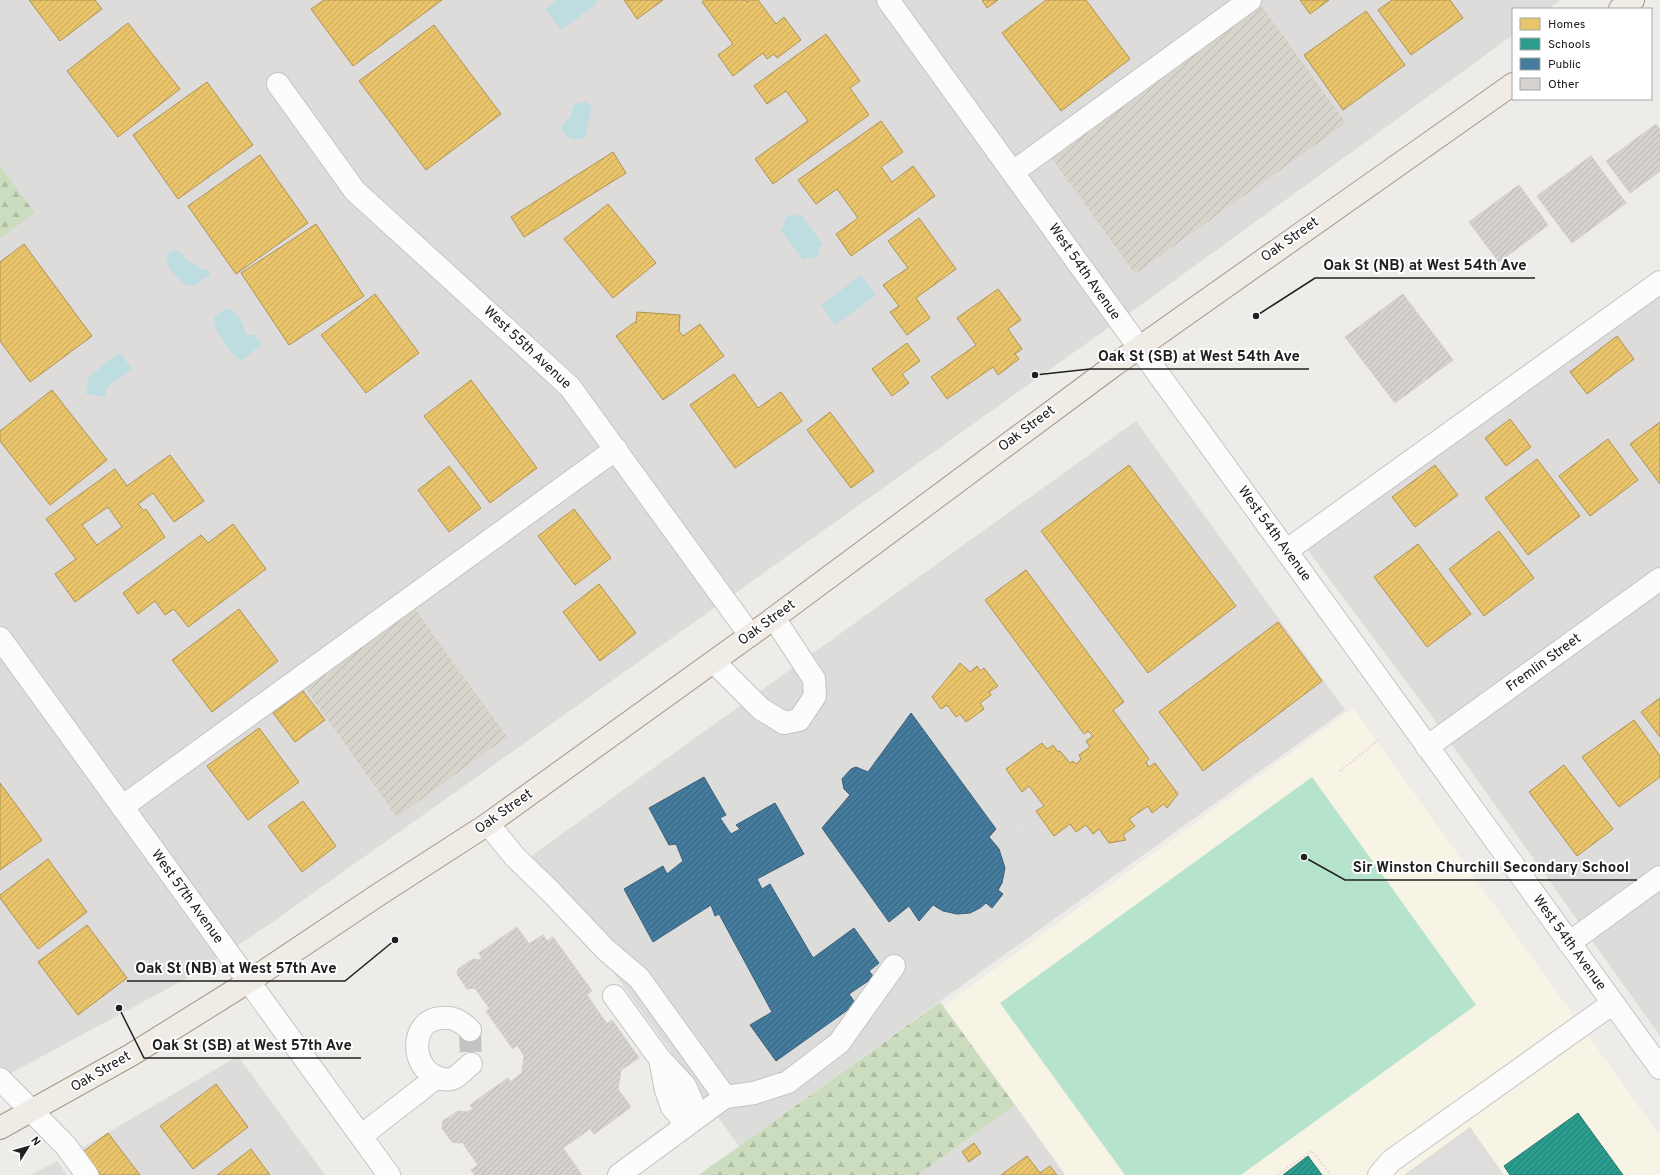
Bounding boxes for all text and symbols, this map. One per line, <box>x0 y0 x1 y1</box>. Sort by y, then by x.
legend <box>1512 8 1652 100</box>
text: Homes <box>1548 17 1585 33</box>
text: Schools <box>1548 37 1590 53</box>
text: Public <box>1548 57 1581 73</box>
text: Other <box>1548 77 1580 93</box>
street label: Oak Street <box>1258 214 1322 266</box>
street label: West 54th Avenue <box>1044 220 1124 324</box>
callout: Oak St (NB) at West 54th Ave <box>1315 251 1535 278</box>
text: Oak St (NB) at West 54th Ave <box>1323 257 1527 276</box>
street label: West 55th Avenue <box>480 303 574 393</box>
callout: Oak St (SB) at West 54th Ave <box>1090 342 1309 369</box>
text: Oak St (SB) at West 54th Ave <box>1098 348 1300 367</box>
street label: Oak Street <box>995 402 1059 456</box>
street label: West 54th Avenue <box>1234 483 1314 585</box>
street label: Oak Street <box>735 597 799 649</box>
street label: Fremlin Street <box>1503 630 1585 696</box>
street label: Oak Street <box>472 786 536 838</box>
street label: West 57th Avenue <box>147 847 227 947</box>
callout: Sir Winston Churchill Secondary School <box>1345 853 1637 880</box>
text: Sir Winston Churchill Secondary School <box>1353 859 1629 878</box>
street label: West 54th Avenue <box>1529 892 1609 994</box>
callout: Oak St (NB) at West 57th Ave <box>127 954 345 981</box>
text: Oak St (NB) at West 57th Ave <box>135 960 337 979</box>
callout: Oak St (SB) at West 57th Ave <box>144 1031 361 1058</box>
text: Oak St (SB) at West 57th Ave <box>152 1037 352 1056</box>
street label: Oak Street <box>68 1048 134 1096</box>
north arrow <box>8 1127 48 1167</box>
text: N <box>27 1134 43 1149</box>

